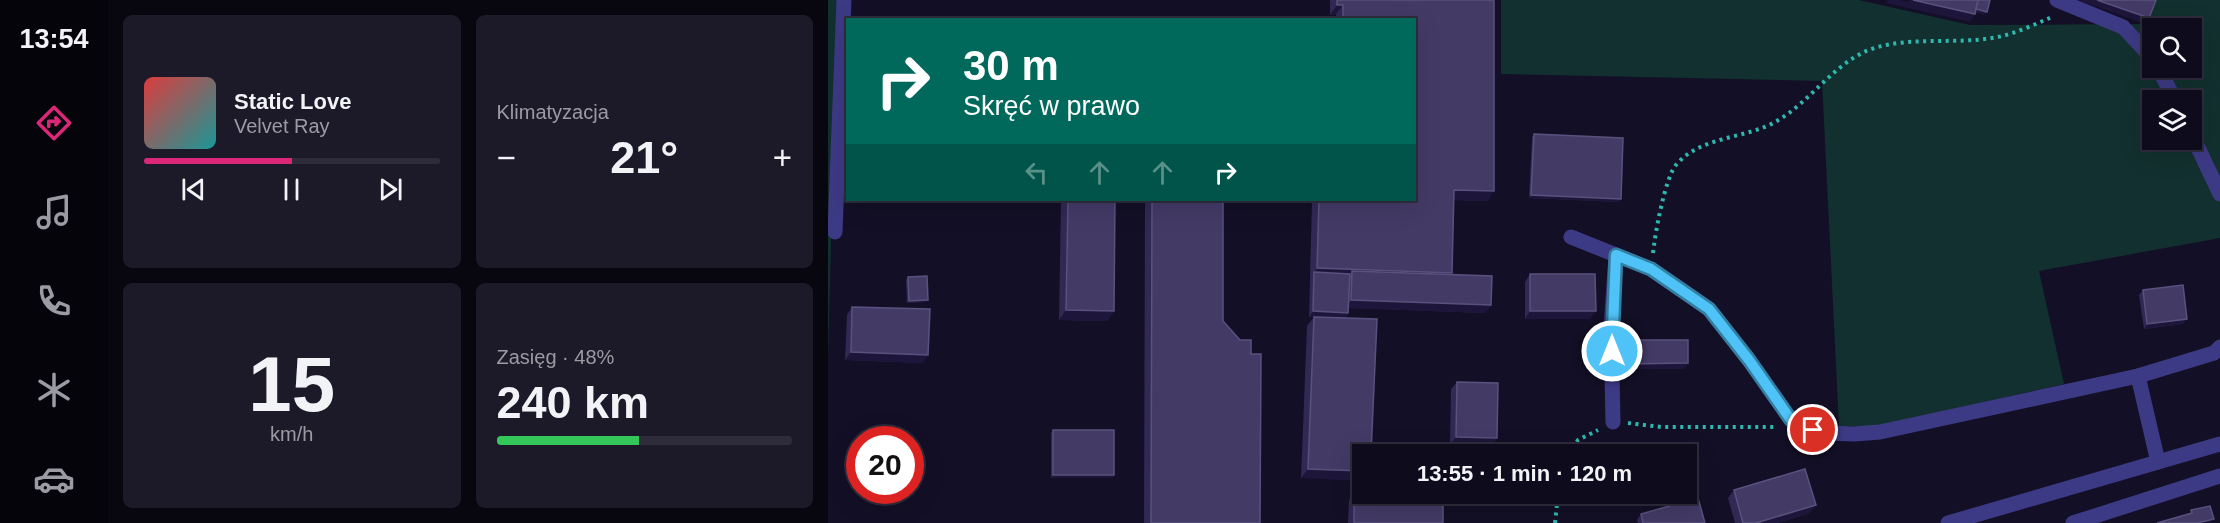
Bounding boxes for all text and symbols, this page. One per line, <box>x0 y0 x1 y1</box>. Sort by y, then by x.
map controls <box>2142 18 2202 150</box>
button: search <box>2142 18 2202 78</box>
text: 13:54 <box>19 24 89 54</box>
icon: right <box>864 42 942 120</box>
text: 30 m <box>963 42 1059 89</box>
text: Static Love <box>234 89 351 114</box>
button: layers <box>2142 90 2202 150</box>
text: Skręć w prawo <box>963 91 1140 121</box>
text: Klimatyzacja <box>497 101 609 123</box>
icon: directions <box>33 102 75 144</box>
text: Velvet Ray <box>234 115 330 137</box>
text: 21° <box>610 132 678 183</box>
text: − <box>497 139 516 176</box>
text: + <box>773 139 792 176</box>
icon: left <box>1020 156 1053 189</box>
icon: ahead <box>1083 156 1116 189</box>
icon: ahead <box>1146 156 1179 189</box>
icon: right <box>1209 156 1242 189</box>
icon: previous <box>177 173 210 206</box>
icon: pause <box>275 173 308 206</box>
icon: next <box>374 173 407 206</box>
icon: music <box>33 191 75 233</box>
icon: phone <box>33 280 75 322</box>
position arrow <box>1580 319 1644 383</box>
text: 15 <box>248 340 335 428</box>
text: Zasięg · 48% <box>497 346 614 368</box>
icon: climate <box>33 369 75 411</box>
text: 240 km <box>497 377 649 428</box>
pin <box>1787 404 1838 455</box>
icon: arrive <box>1796 413 1829 446</box>
text: km/h <box>270 423 313 445</box>
speed limit sign: 20 <box>846 426 924 504</box>
icon: car <box>33 458 75 500</box>
text: 13:55 · 1 min · 120 m <box>1417 461 1632 486</box>

